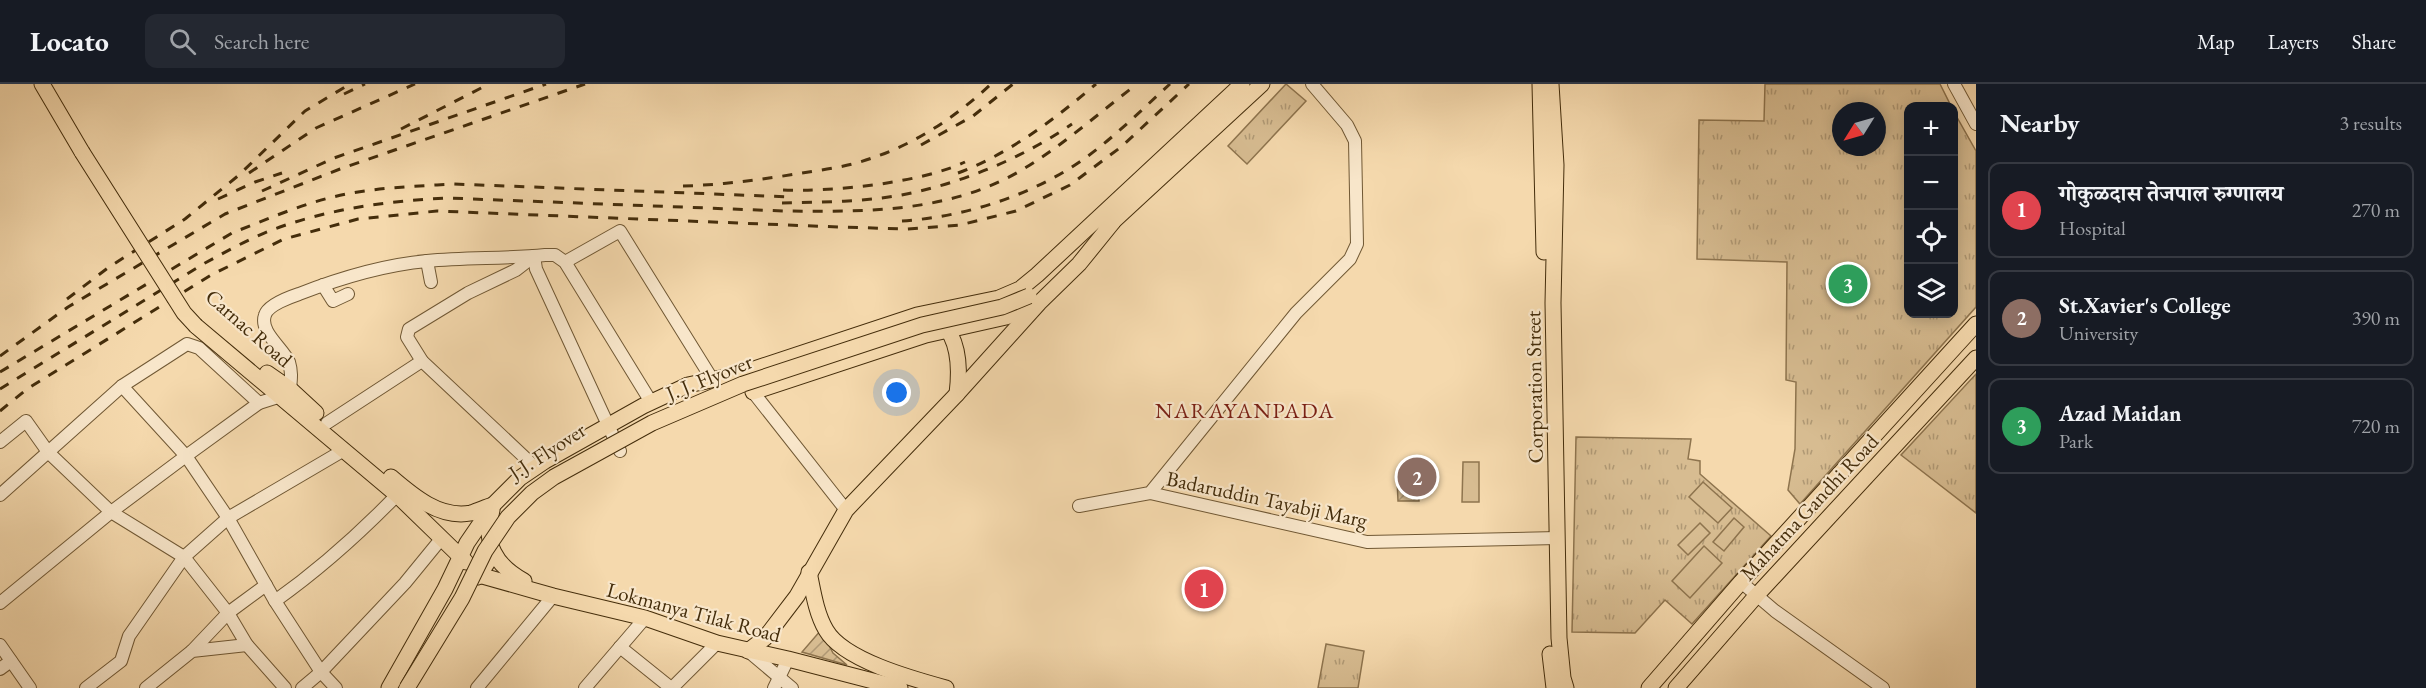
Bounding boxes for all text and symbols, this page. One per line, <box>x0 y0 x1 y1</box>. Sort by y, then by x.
search box <box>145 14 565 68</box>
text: Locato <box>30 23 109 59</box>
icon: search <box>166 25 199 58</box>
text: Search here <box>214 27 309 56</box>
text: Map <box>2197 28 2235 55</box>
text: Layers <box>2268 28 2319 55</box>
text: Share <box>2352 28 2396 55</box>
north arrow <box>1832 102 1886 156</box>
map controls <box>1904 102 1958 318</box>
button: + <box>1904 102 1958 156</box>
text: Nearby <box>2000 106 2080 140</box>
text: 3 results <box>2339 110 2402 136</box>
button: − <box>1904 156 1958 210</box>
text: गोकुळदास तेजपाल रुग्णालय <box>2059 179 2283 208</box>
text: 1 <box>2016 197 2027 223</box>
text: 270 m <box>2352 197 2400 223</box>
button: locate <box>1904 210 1958 264</box>
text: Hospital <box>2059 215 2126 241</box>
pin: 3 <box>1828 262 1868 306</box>
button: layers <box>1904 264 1958 318</box>
street label: Carnac Road <box>200 283 298 373</box>
text: St.Xavier's College <box>2059 291 2231 320</box>
text: 2 <box>2016 305 2027 331</box>
text: 390 m <box>2352 305 2400 331</box>
street label: Corporation Street <box>1519 310 1549 464</box>
text: University <box>2059 320 2138 346</box>
street label: J. J. Flyover <box>660 347 756 407</box>
your location <box>882 378 911 407</box>
district label: NARAYANPADA <box>1155 396 1335 425</box>
text: Azad Maidan <box>2059 399 2182 428</box>
text: 3 <box>2016 413 2027 439</box>
text: 720 m <box>2352 413 2400 439</box>
street label: J.J. Flyover <box>502 416 591 487</box>
street label: Mahatma Gandhi Road <box>1734 428 1884 586</box>
text: Park <box>2059 428 2093 454</box>
pin: 2 <box>1398 454 1436 500</box>
street label: Badaruddin Tayabji Marg <box>1164 465 1371 534</box>
pin: 1 <box>1184 566 1224 612</box>
street label: Lokmanya Tilak Road <box>604 576 784 648</box>

